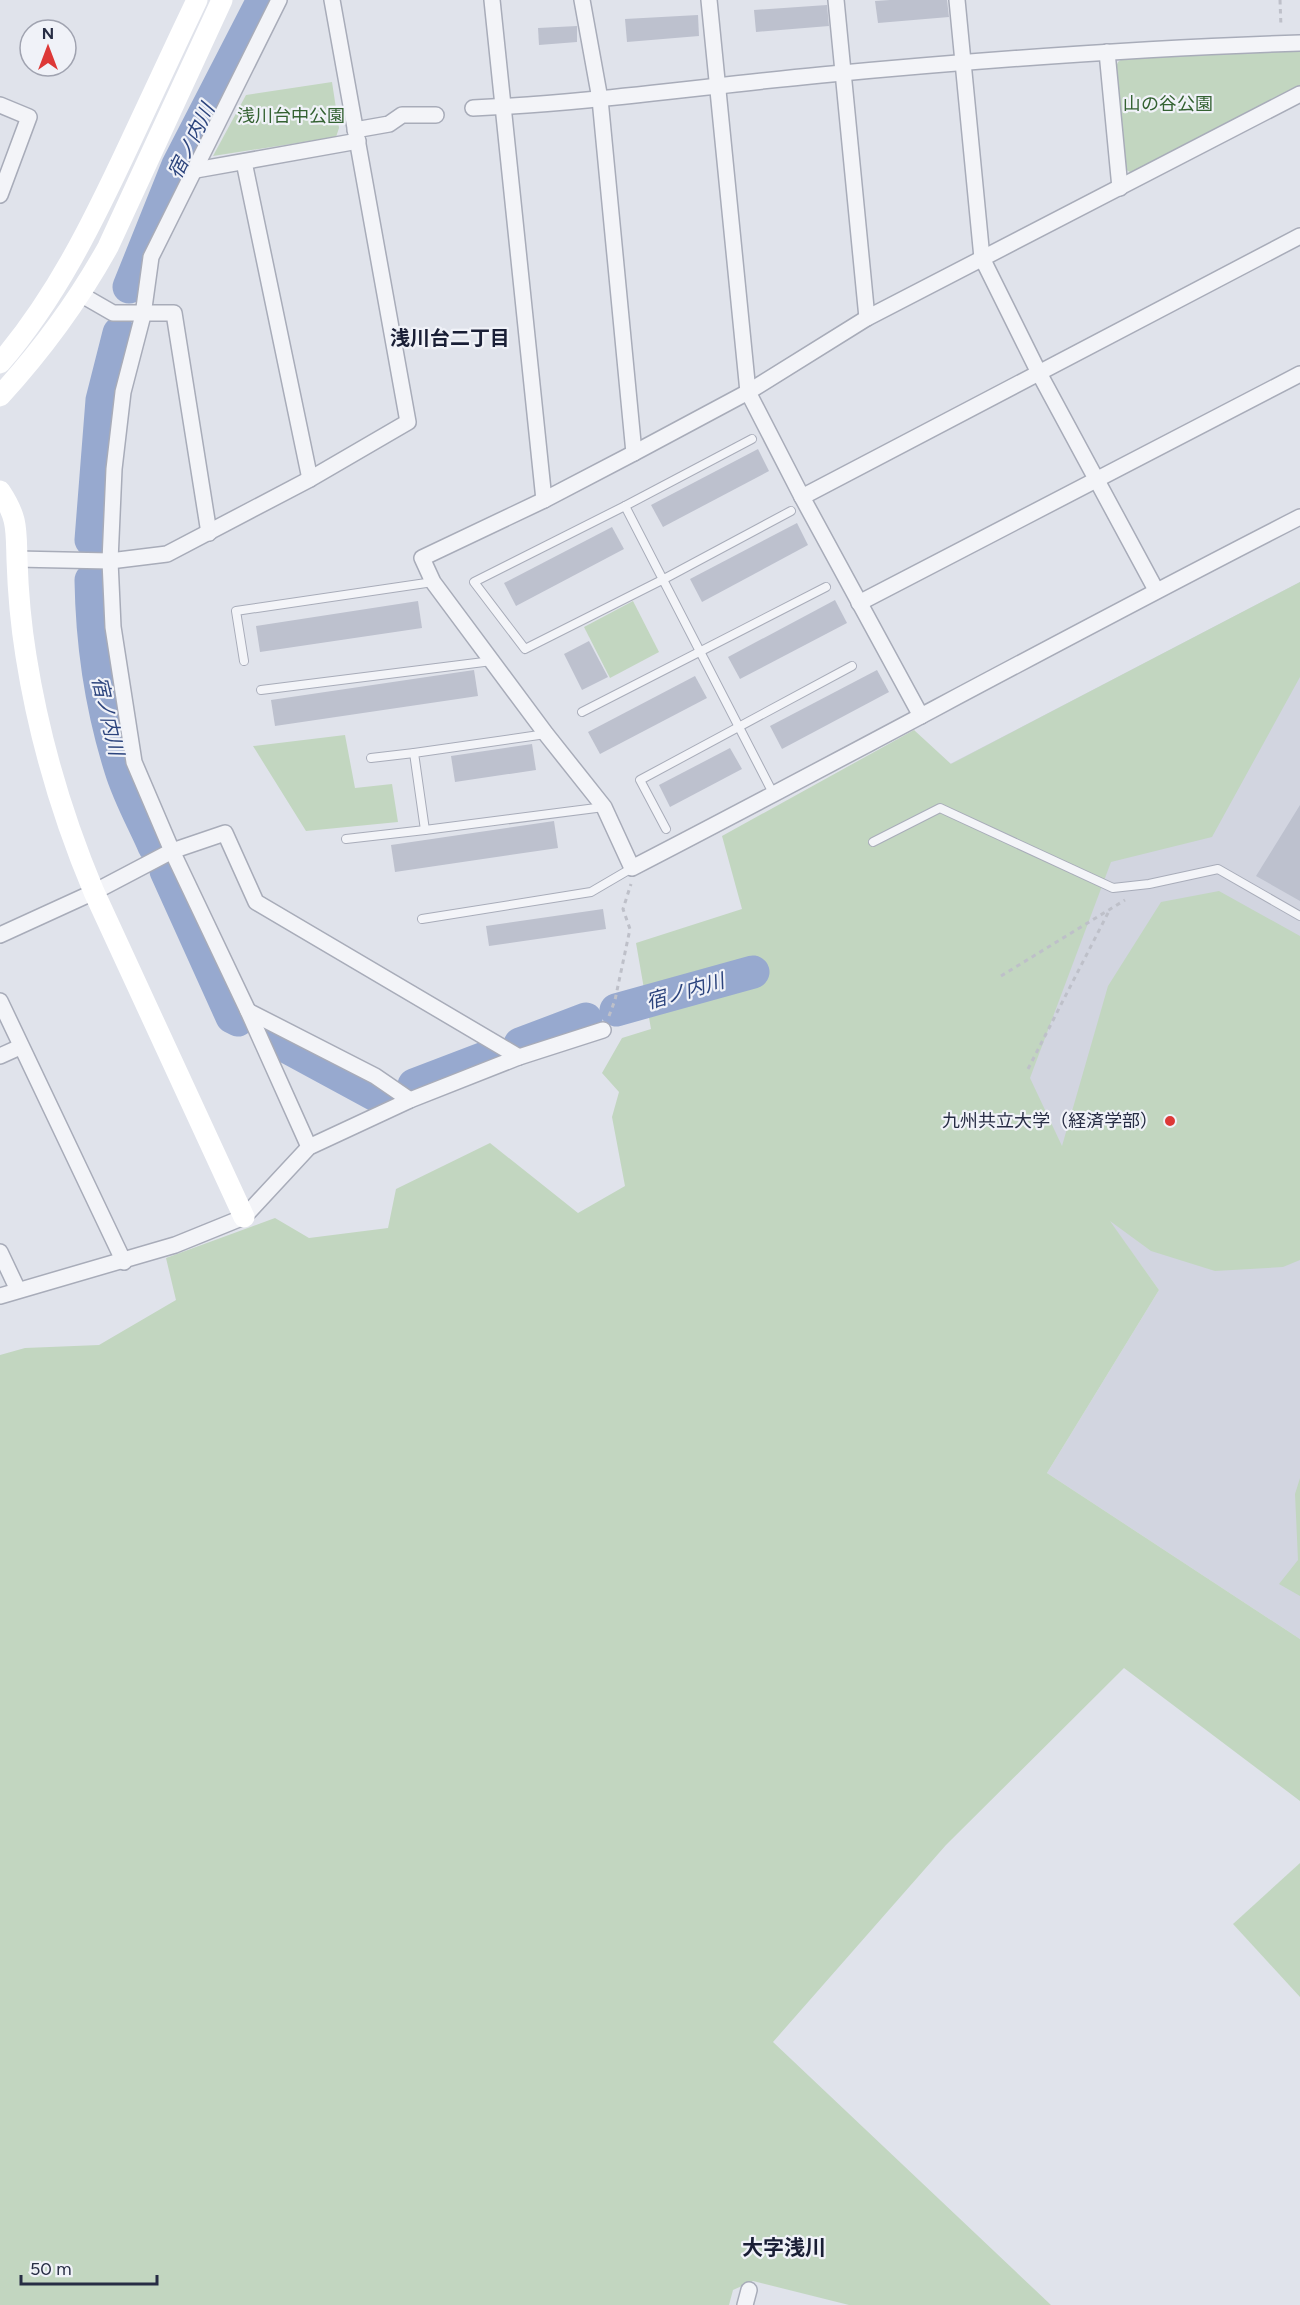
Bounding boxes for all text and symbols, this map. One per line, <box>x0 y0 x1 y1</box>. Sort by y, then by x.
north arrow <box>18 18 78 78</box>
text: N <box>42 24 54 43</box>
park label: 山の谷公園 <box>1123 93 1213 115</box>
water label: 宿ノ内川 <box>163 98 220 182</box>
park label: 浅川台中公園 <box>237 105 345 127</box>
district label: 浅川台二丁目 <box>390 326 510 350</box>
water label: 宿ノ内川 <box>87 674 129 760</box>
water label: 宿ノ内川 <box>643 968 729 1014</box>
place label: 九州共立大学（経済学部） <box>942 1110 1158 1132</box>
marker: 九州共立大学（経済学部） <box>1163 1114 1177 1128</box>
district label: 大字浅川 <box>742 2235 826 2260</box>
scale bar <box>21 2248 158 2286</box>
text: 50 m <box>30 2258 72 2280</box>

